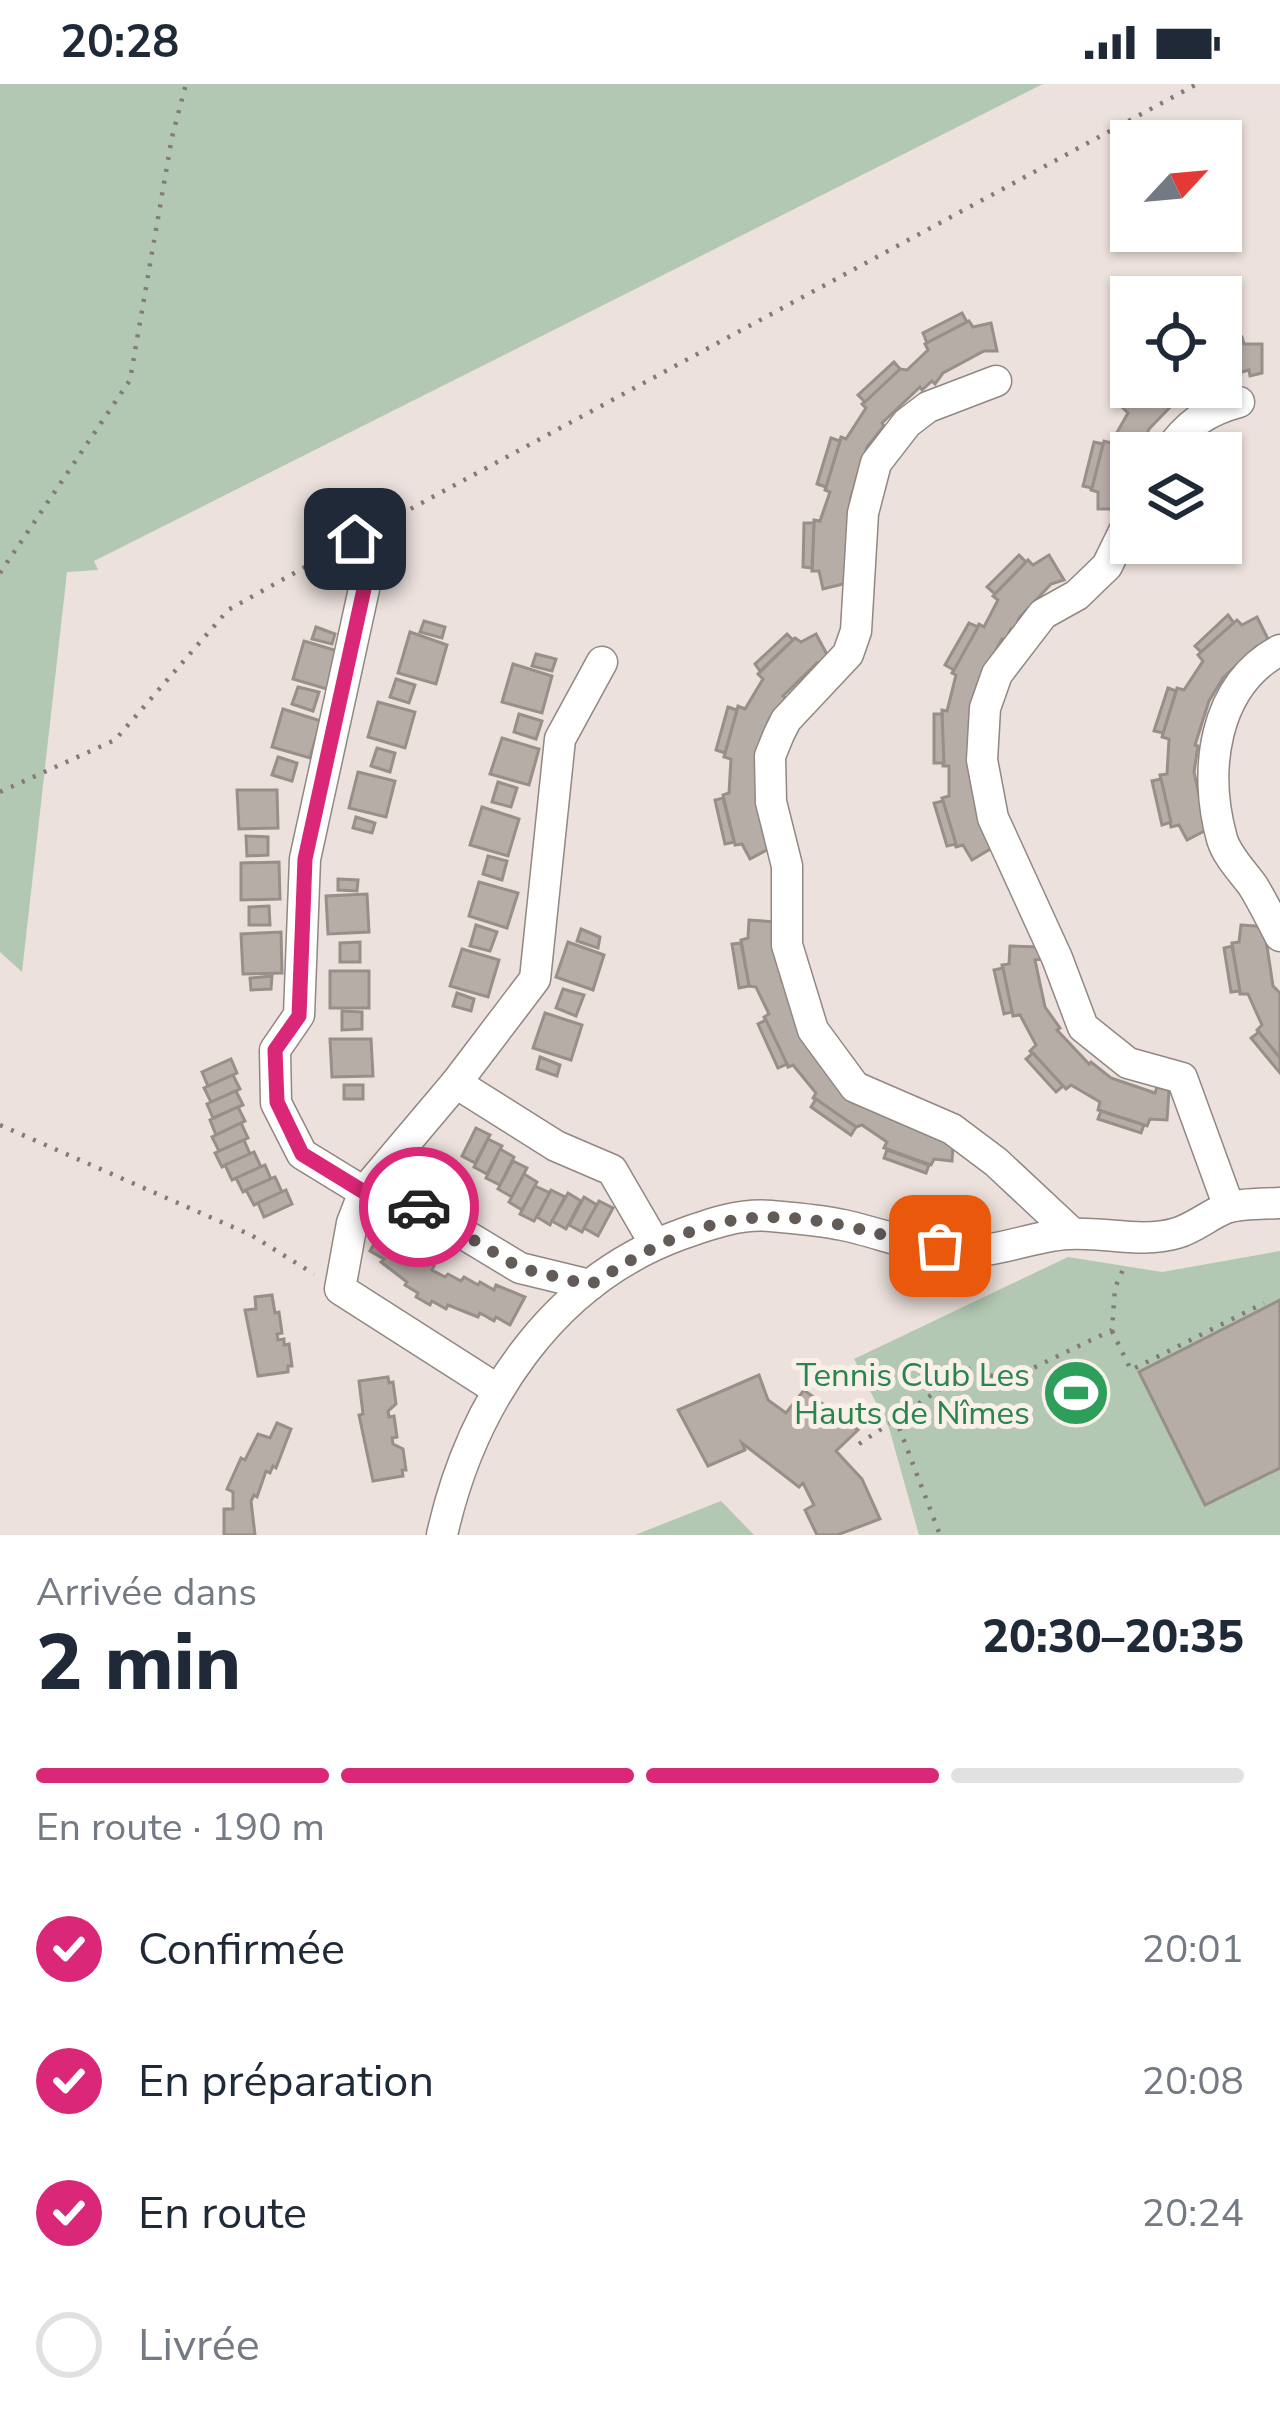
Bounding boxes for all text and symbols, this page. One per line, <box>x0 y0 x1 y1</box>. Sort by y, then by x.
text: 20:28 <box>60 12 179 73</box>
north arrow <box>1110 120 1242 252</box>
map controls <box>1110 120 1242 564</box>
button: locate <box>1110 276 1242 408</box>
button: layers <box>1110 432 1242 564</box>
pin <box>304 488 406 590</box>
icon: home <box>322 506 388 572</box>
courier <box>359 1147 479 1267</box>
icon: car <box>386 1174 452 1240</box>
pin <box>889 1195 991 1297</box>
icon: bag <box>907 1213 973 1279</box>
place label: Tennis Club Les Hauts de Nîmes <box>794 1353 1030 1436</box>
sports icon: Tennis Club Les Hauts de Nîmes <box>1041 1358 1111 1428</box>
text: Arrivée dans <box>36 1566 257 1619</box>
text: 20:30–20:35 <box>982 1607 1244 1668</box>
text: 2 min <box>36 1610 241 1717</box>
text: En route · 190 m <box>36 1801 325 1854</box>
icon: check <box>36 1916 102 1982</box>
text: Confirmée <box>138 1919 345 1980</box>
text: 20:01 <box>1142 1923 1244 1976</box>
icon: check <box>36 2048 102 2114</box>
text: En préparation <box>138 2051 434 2112</box>
text: 20:08 <box>1142 2055 1244 2108</box>
icon: check <box>36 2180 102 2246</box>
text: En route <box>138 2183 307 2244</box>
text: 20:24 <box>1142 2187 1244 2240</box>
text: Livrée <box>138 2315 260 2376</box>

